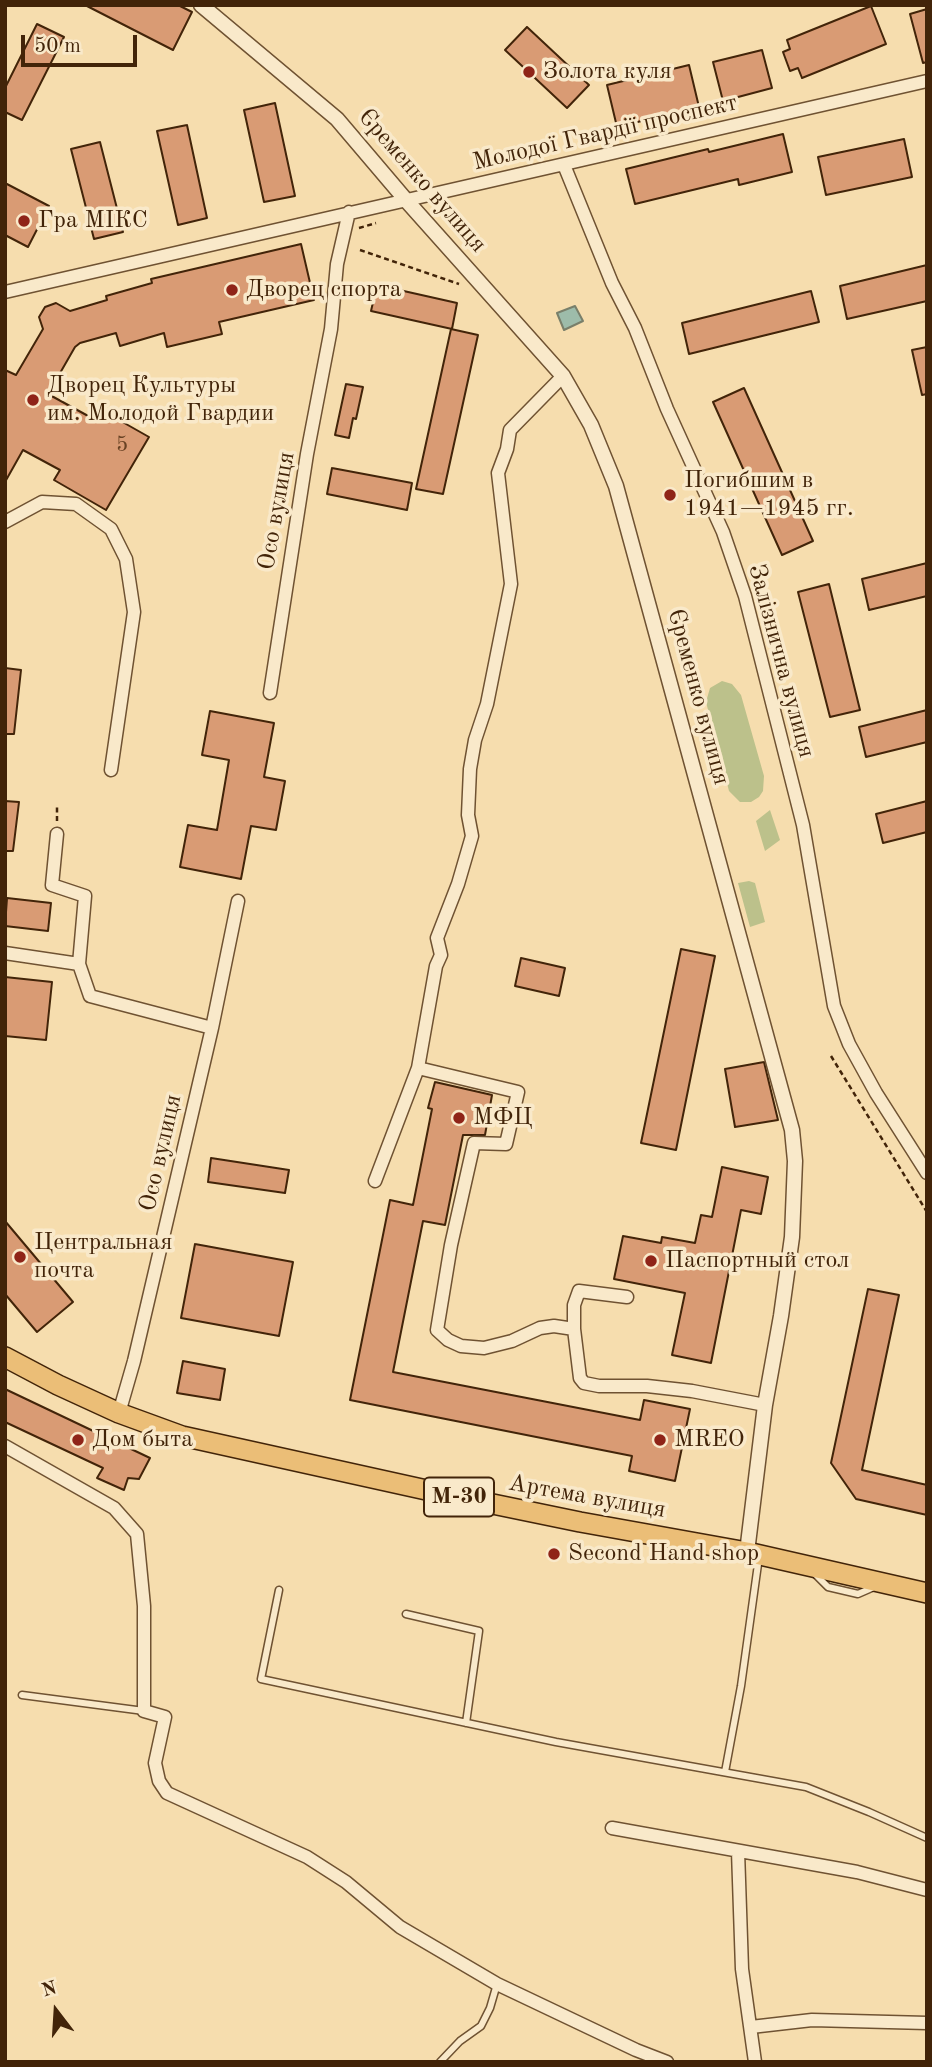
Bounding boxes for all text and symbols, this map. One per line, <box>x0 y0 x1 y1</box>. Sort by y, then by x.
scale bar <box>24 21 140 65</box>
text: 50 m <box>34 36 81 57</box>
place label: Золота куля <box>543 58 672 86</box>
marker: Золота куля <box>521 64 537 80</box>
street label: Молодої Гвардії проспект <box>470 89 740 177</box>
street label: Єременко вулиця <box>352 103 492 259</box>
place label: Гра МІКС <box>38 207 148 235</box>
marker: Гра МІКС <box>16 213 32 229</box>
place label: Дворец спорта <box>246 276 402 304</box>
marker: Дворец спорта <box>224 282 240 298</box>
place label: Дворец Культуры им. Молодой Гвардии <box>47 372 274 428</box>
marker: Дворец Культуры им. Молодой Гвардии <box>25 392 41 408</box>
house number: 5 <box>116 432 128 458</box>
street label: Осо вулиця <box>252 450 302 572</box>
place label: Погибшим в 1941—1945 гг. <box>684 467 854 523</box>
marker: Погибшим в 1941—1945 гг. <box>662 487 678 503</box>
street label: Залізнична вулиця <box>741 561 821 761</box>
street label: Єременко вулиця <box>661 606 735 788</box>
street label: Осо вулиця <box>134 1092 188 1214</box>
place label: МФЦ <box>473 1104 532 1132</box>
marker: МФЦ <box>451 1110 467 1126</box>
place label: Центральная почта <box>34 1229 173 1285</box>
place label: Паспортный стол <box>665 1247 849 1275</box>
marker: Центральная почта <box>12 1249 28 1265</box>
marker: Паспортный стол <box>643 1253 659 1269</box>
place label: Дом быта <box>92 1426 193 1454</box>
place label: MREO <box>674 1426 745 1454</box>
marker: Дом быта <box>70 1432 86 1448</box>
marker: MREO <box>652 1432 668 1448</box>
street label: Артема вулиця <box>506 1469 668 1525</box>
road number: М-30 <box>424 1478 494 1516</box>
place label: Second Hand shop <box>568 1540 759 1568</box>
marker: Second Hand shop <box>546 1546 562 1562</box>
north arrow <box>21 1976 91 2046</box>
text: N <box>40 1979 59 2002</box>

